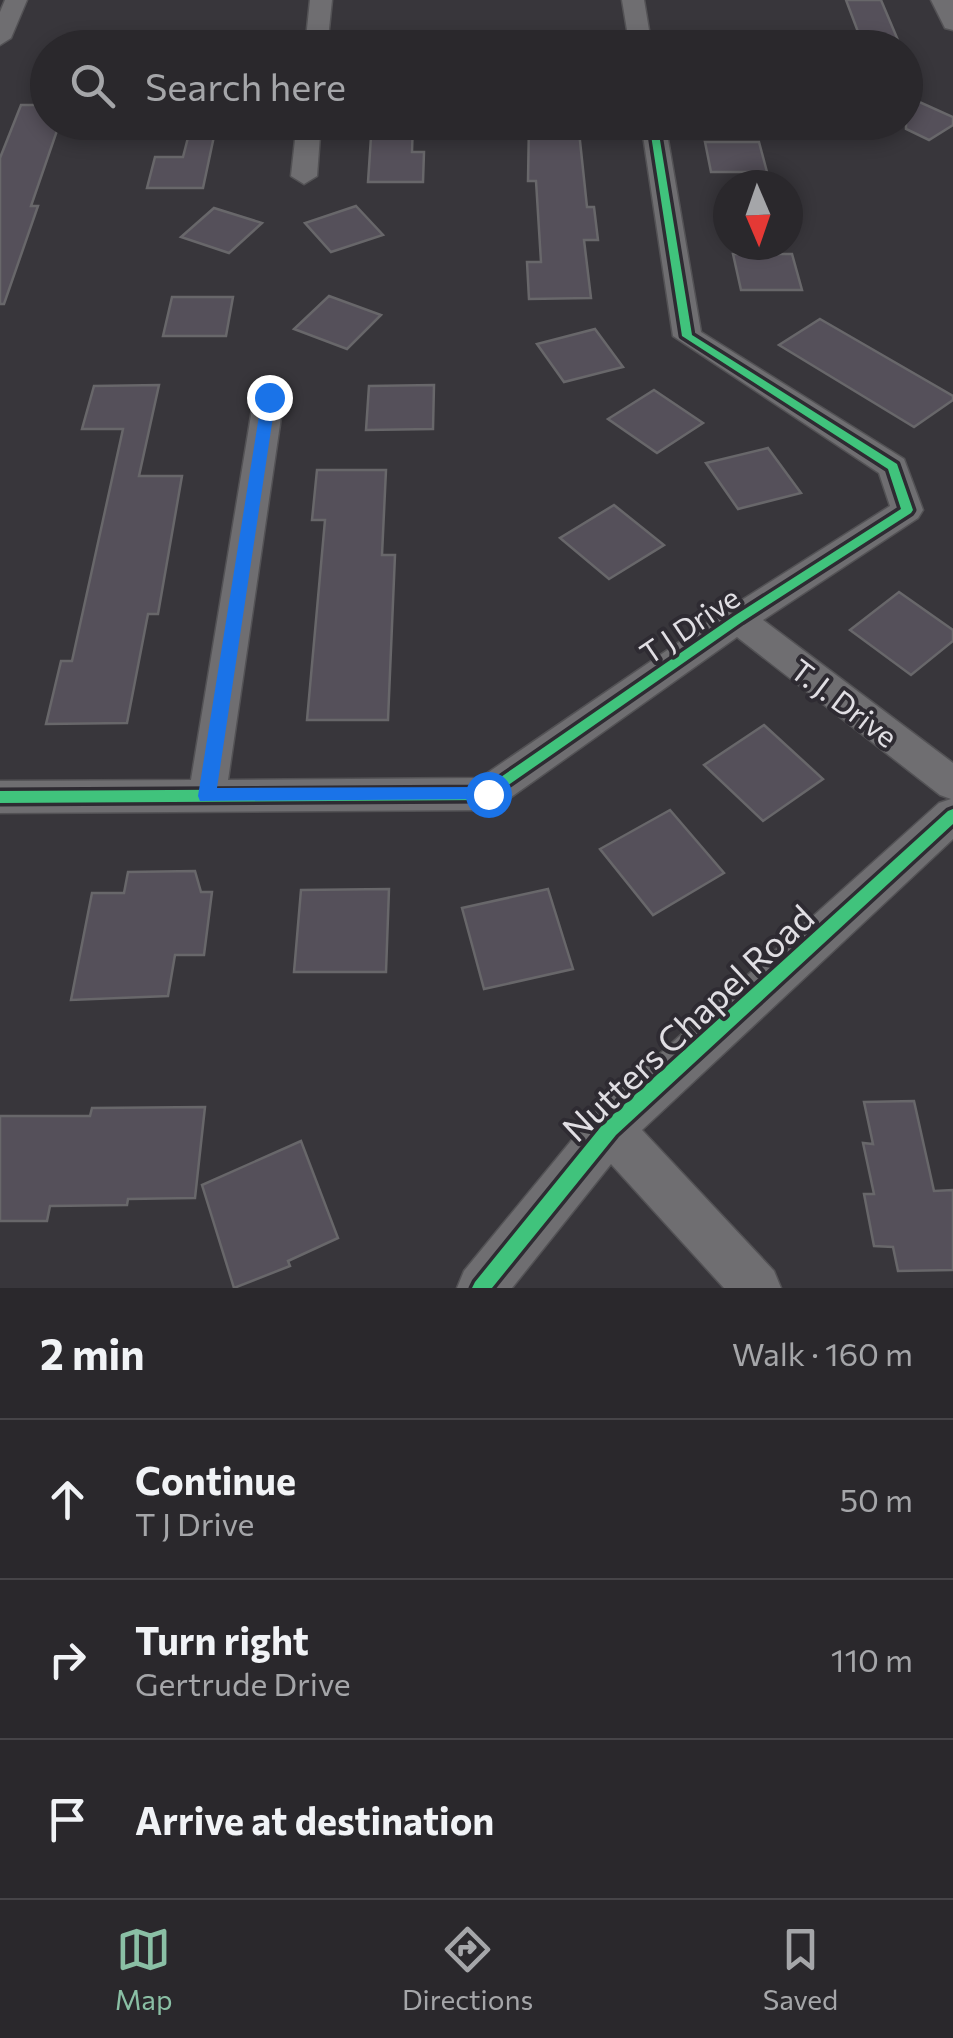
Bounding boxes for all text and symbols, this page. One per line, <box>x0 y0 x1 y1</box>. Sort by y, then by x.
search box <box>30 30 923 140</box>
icon: search <box>65 58 120 113</box>
text: Search here <box>145 62 346 109</box>
north arrow <box>713 170 803 260</box>
route end <box>247 375 293 421</box>
street label: T J Drive <box>632 577 746 671</box>
street label: T. J. Drive <box>784 650 906 754</box>
route start <box>466 772 512 818</box>
street label: Nutters Chapel Road <box>553 895 821 1149</box>
text: 2 min <box>40 1327 145 1379</box>
text: Walk · 160 m <box>732 1333 913 1373</box>
text: Continue <box>135 1456 296 1503</box>
icon: ahead <box>40 1472 95 1527</box>
text: 50 m <box>840 1479 913 1519</box>
text: T J Drive <box>135 1503 254 1543</box>
text: Turn right <box>135 1616 309 1663</box>
icon: right <box>40 1632 95 1687</box>
text: 110 m <box>831 1639 913 1679</box>
text: Gertrude Drive <box>135 1663 351 1703</box>
icon: arrive <box>40 1792 95 1847</box>
text: Arrive at destination <box>135 1796 494 1843</box>
tab: Map <box>115 1922 172 2016</box>
tab: Directions <box>402 1922 533 2016</box>
tab: Saved <box>763 1922 838 2016</box>

